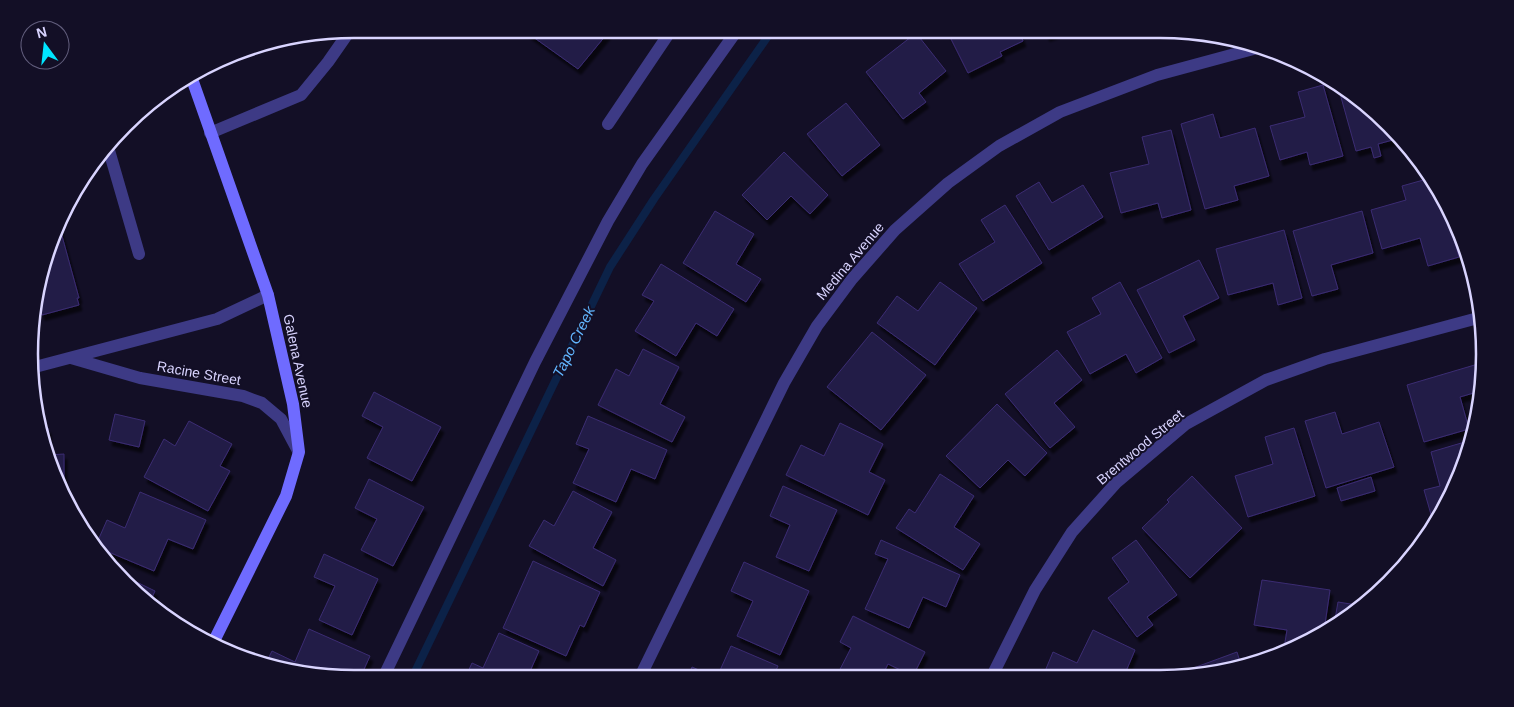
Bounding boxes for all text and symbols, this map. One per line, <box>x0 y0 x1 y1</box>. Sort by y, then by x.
north arrow <box>20 20 70 70</box>
text: N <box>35 23 49 41</box>
street label: Medina Avenue <box>813 219 887 303</box>
water label: Tapo Creek <box>549 302 599 380</box>
street label: Galena Avenue <box>280 313 316 410</box>
street label: Racine Street <box>156 358 242 388</box>
street label: Brentwood Street <box>1093 406 1187 488</box>

